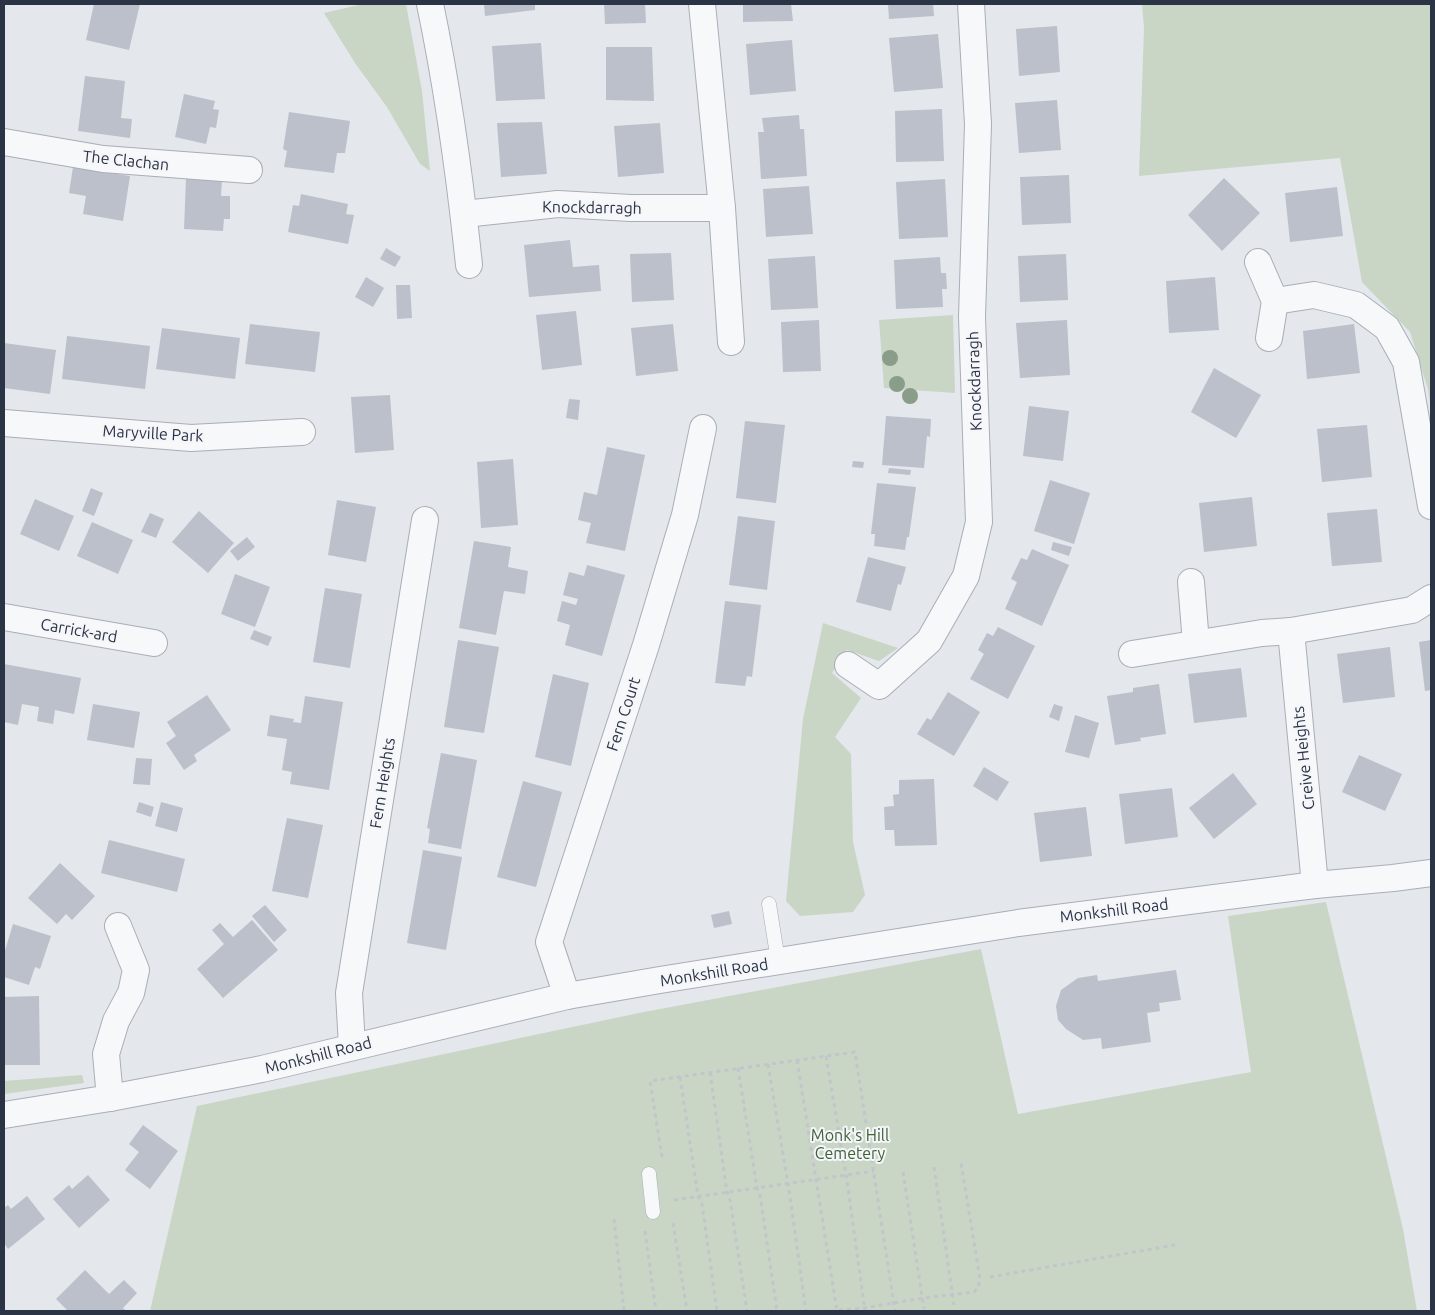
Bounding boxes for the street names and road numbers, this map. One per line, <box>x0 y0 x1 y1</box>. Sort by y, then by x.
street label: The Clachan <box>82 147 170 173</box>
street label: Knockdarragh <box>542 197 642 217</box>
street label: Knockdarragh <box>963 331 985 431</box>
street label: Maryville Park <box>102 421 204 445</box>
street label: Carrick-ard <box>39 614 119 646</box>
street label: Fern Court <box>603 674 644 753</box>
street label: Creive Heights <box>1289 705 1317 811</box>
street label: Fern Heights <box>366 736 398 830</box>
street label: Monkshill Road <box>1059 894 1169 926</box>
street label: Monkshill Road <box>659 955 769 989</box>
street label: Monkshill Road <box>263 1033 373 1077</box>

